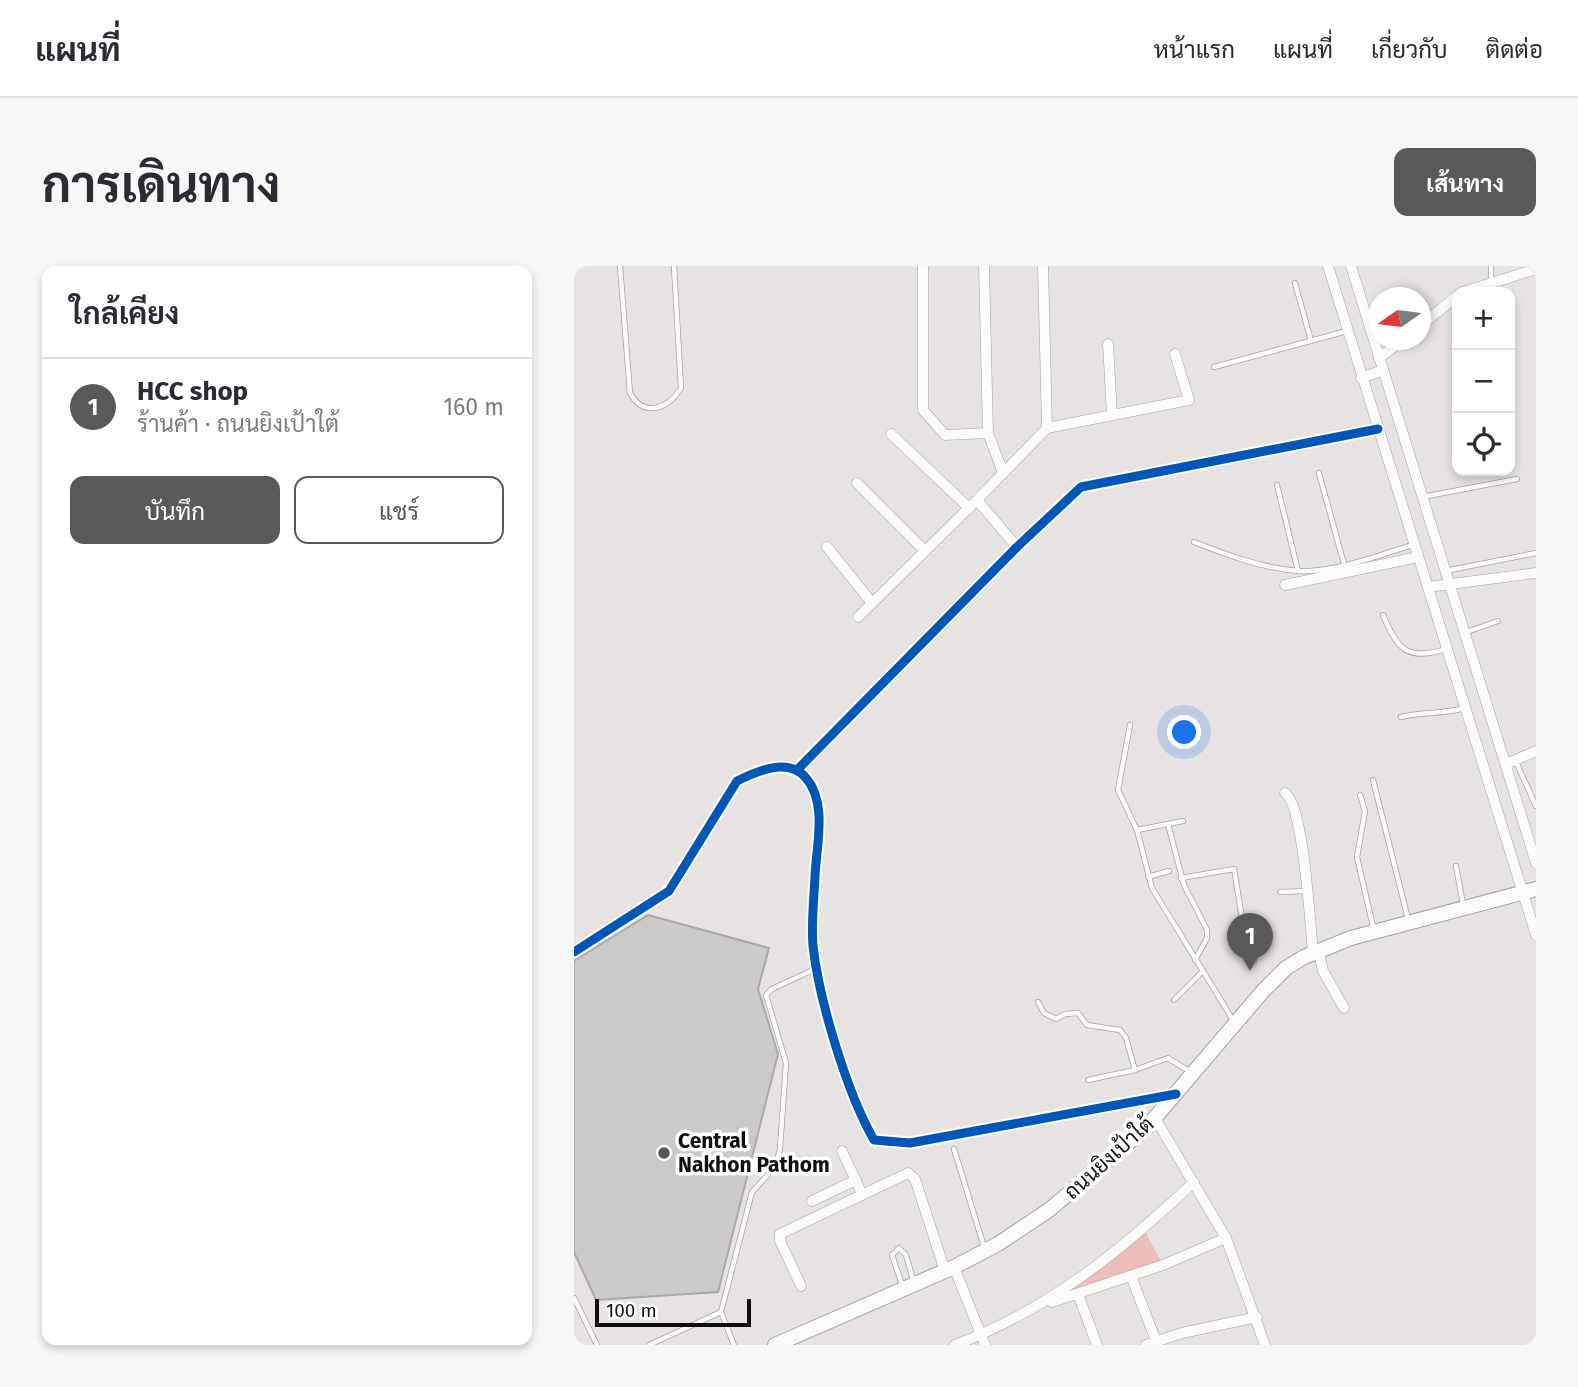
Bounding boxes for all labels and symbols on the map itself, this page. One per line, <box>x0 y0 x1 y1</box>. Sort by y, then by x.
north arrow <box>1368 287 1431 350</box>
your location <box>1167 715 1201 749</box>
pin: 1 <box>1227 913 1273 971</box>
street label: ถนนยิงเป้าใต้ <box>1058 1110 1160 1205</box>
place label: Central Nakhon Pathom <box>678 1128 830 1178</box>
marker: Central Nakhon Pathom <box>656 1145 672 1161</box>
scale bar <box>595 1296 751 1328</box>

